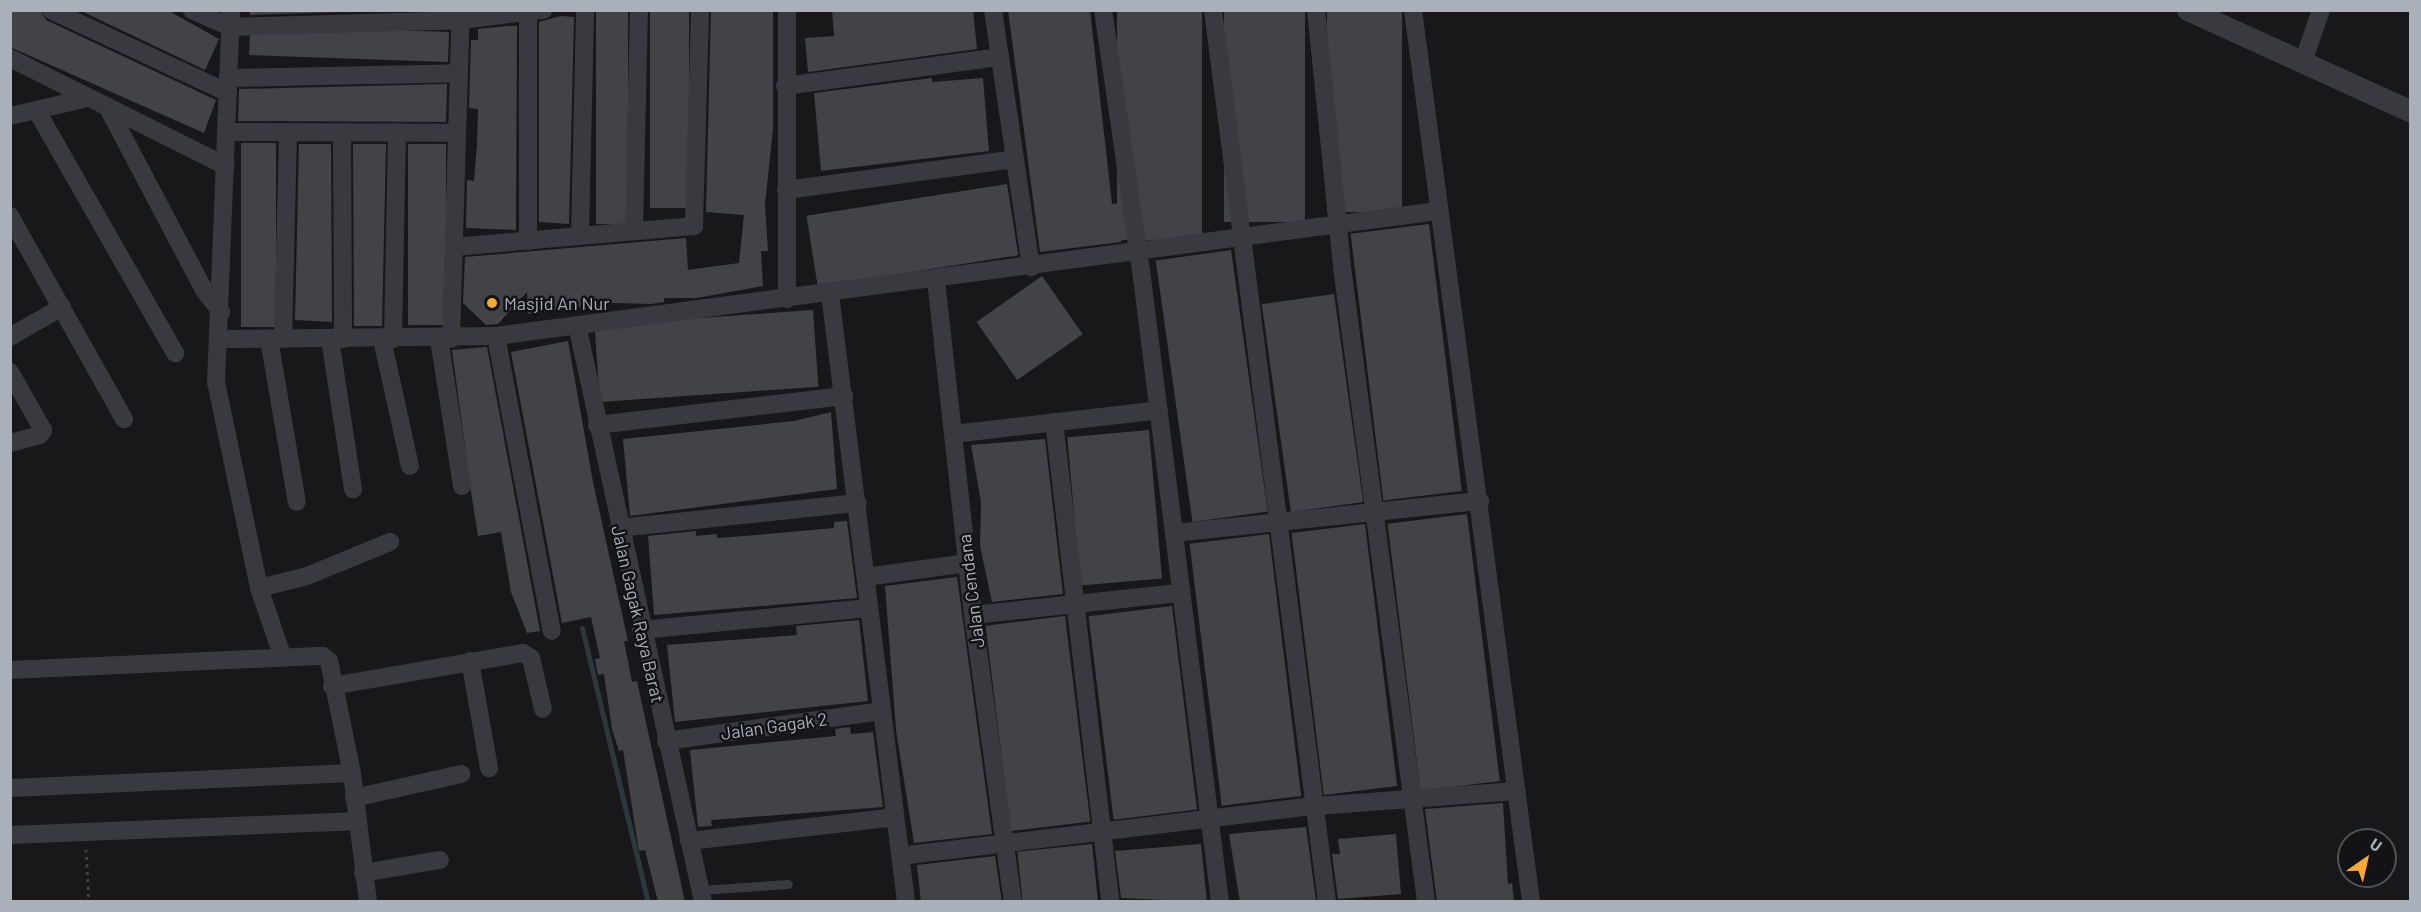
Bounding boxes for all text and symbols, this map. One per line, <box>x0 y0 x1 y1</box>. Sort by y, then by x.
place label: Masjid An Nur <box>504 292 610 314</box>
marker: Masjid An Nur <box>485 296 499 310</box>
street label: Jalan Gagak Raya Barat <box>607 523 669 705</box>
street label: Jalan Cendana <box>953 533 989 649</box>
street label: Jalan Gagak 2 <box>719 708 829 744</box>
north arrow <box>2337 828 2397 888</box>
text: U <box>2367 834 2386 855</box>

